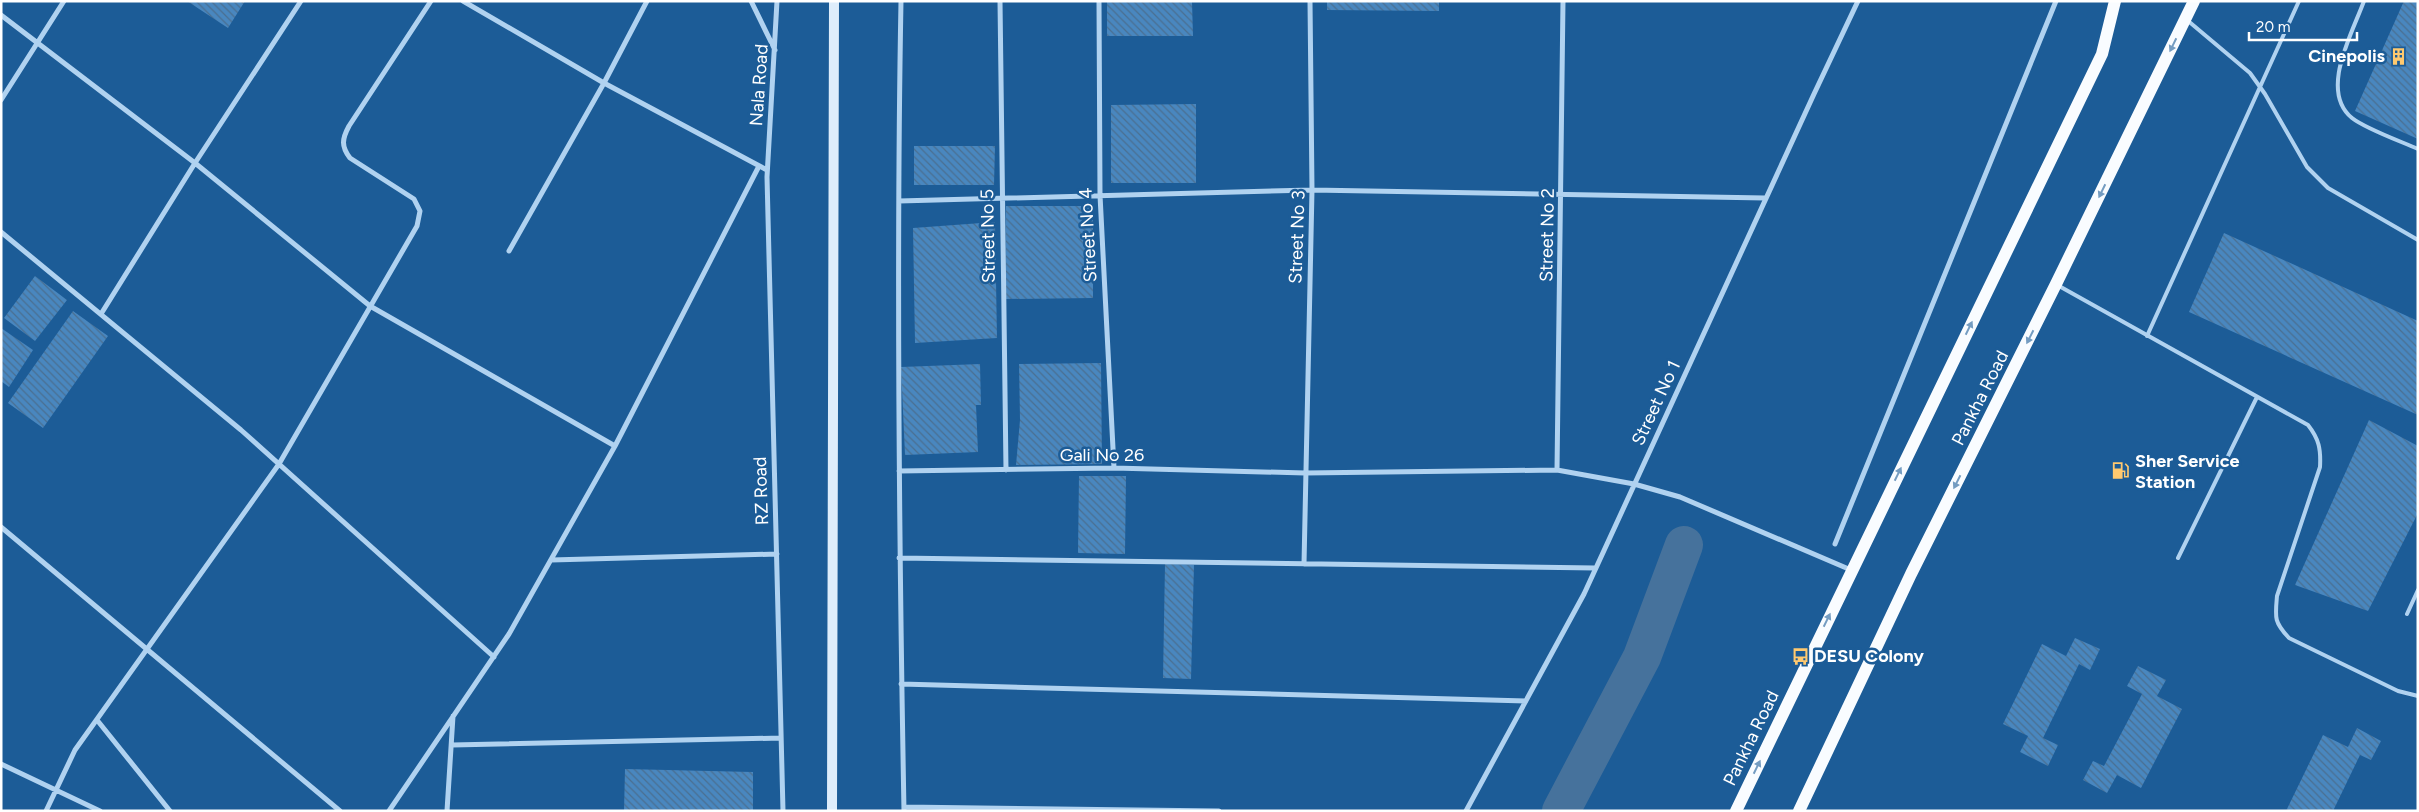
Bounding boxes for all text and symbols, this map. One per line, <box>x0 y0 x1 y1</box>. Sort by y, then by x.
scale bar <box>2249 10 2356 42</box>
text: 20 m <box>2256 18 2290 36</box>
one-way arrow <box>2169 38 2177 53</box>
street label: Nala Road <box>745 43 773 127</box>
place label: Cinepolis <box>2308 45 2386 67</box>
building icon: Cinepolis <box>2389 46 2409 66</box>
one-way arrow <box>2098 184 2106 198</box>
street label: Street No 4 <box>1075 187 1101 283</box>
street label: Street No 2 <box>1535 188 1559 282</box>
street label: Street No 5 <box>976 189 1000 283</box>
street label: Street No 3 <box>1284 190 1310 284</box>
one-way arrow <box>1965 321 1973 335</box>
one-way arrow <box>2026 330 2034 344</box>
street label: Pankha Road <box>1947 347 2013 449</box>
street label: Street No 1 <box>1627 357 1685 449</box>
street label: Gali No 26 <box>1060 444 1144 466</box>
place label: Sher Service Station <box>2135 450 2240 493</box>
street label: RZ Road <box>749 456 773 526</box>
fuel station icon: Sher Service Station <box>2111 461 2131 481</box>
one-way arrow <box>1894 467 1902 481</box>
one-way arrow <box>1953 475 1961 489</box>
one-way arrow <box>1823 613 1831 627</box>
place label: DESU Colony <box>1814 645 1924 667</box>
bus stop icon: DESU Colony <box>1790 646 1810 666</box>
street label: Pankha Road <box>1718 687 1784 789</box>
one-way arrow <box>1753 760 1761 774</box>

